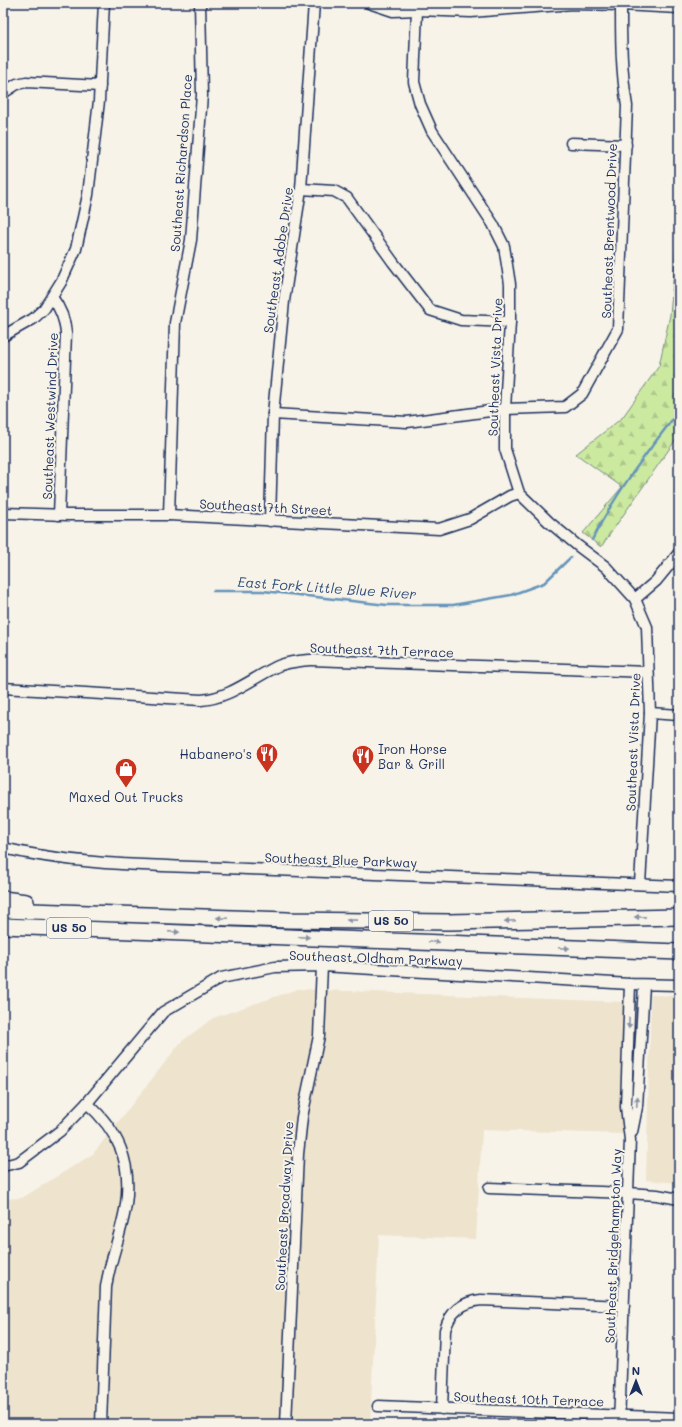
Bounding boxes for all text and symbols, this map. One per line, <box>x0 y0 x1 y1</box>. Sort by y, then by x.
street label: Southeast Richardson Place <box>166 74 195 252</box>
street label: Southeast Brentwood Drive <box>597 143 620 319</box>
street label: Southeast Adobe Drive <box>259 186 296 334</box>
street label: Southeast Vista Drive <box>484 297 505 437</box>
street label: Southeast Westwind Drive <box>38 332 61 500</box>
street label: Southeast 7th Street <box>199 495 333 518</box>
water label: East Fork Little Blue River <box>237 572 417 603</box>
street label: Southeast 7th Terrace <box>310 638 454 661</box>
street label: Southeast Vista Drive <box>622 672 643 812</box>
place label: Iron Horse Bar & Grill <box>378 740 447 772</box>
restaurant icon: Habanero's <box>254 741 280 774</box>
restaurant icon: Iron Horse Bar & Grill <box>350 743 376 776</box>
place label: Habanero's <box>180 745 252 762</box>
shop icon: Maxed Out Trucks <box>113 756 139 789</box>
place label: Maxed Out Trucks <box>69 788 183 805</box>
street label: Southeast Blue Parkway <box>264 848 418 871</box>
road number: US 50 <box>369 911 413 931</box>
one-way arrow <box>216 914 228 921</box>
one-way arrow <box>633 914 646 920</box>
one-way arrow <box>346 917 358 924</box>
one-way arrow <box>504 917 516 924</box>
road number: US 50 <box>47 918 91 938</box>
one-way arrow <box>168 929 181 935</box>
one-way arrow <box>298 934 311 940</box>
one-way arrow <box>428 939 440 946</box>
one-way arrow <box>558 944 570 951</box>
street label: Southeast Oldham Parkway <box>289 946 463 969</box>
one-way arrow <box>625 1017 632 1029</box>
one-way arrow <box>634 1096 641 1108</box>
street label: Southeast Broadway Drive <box>271 1121 296 1291</box>
street label: Southeast Bridgehampton Way <box>601 1148 624 1344</box>
north arrow <box>616 1361 656 1401</box>
text: N <box>632 1363 640 1378</box>
street label: Southeast 10th Terrace <box>453 1387 605 1410</box>

